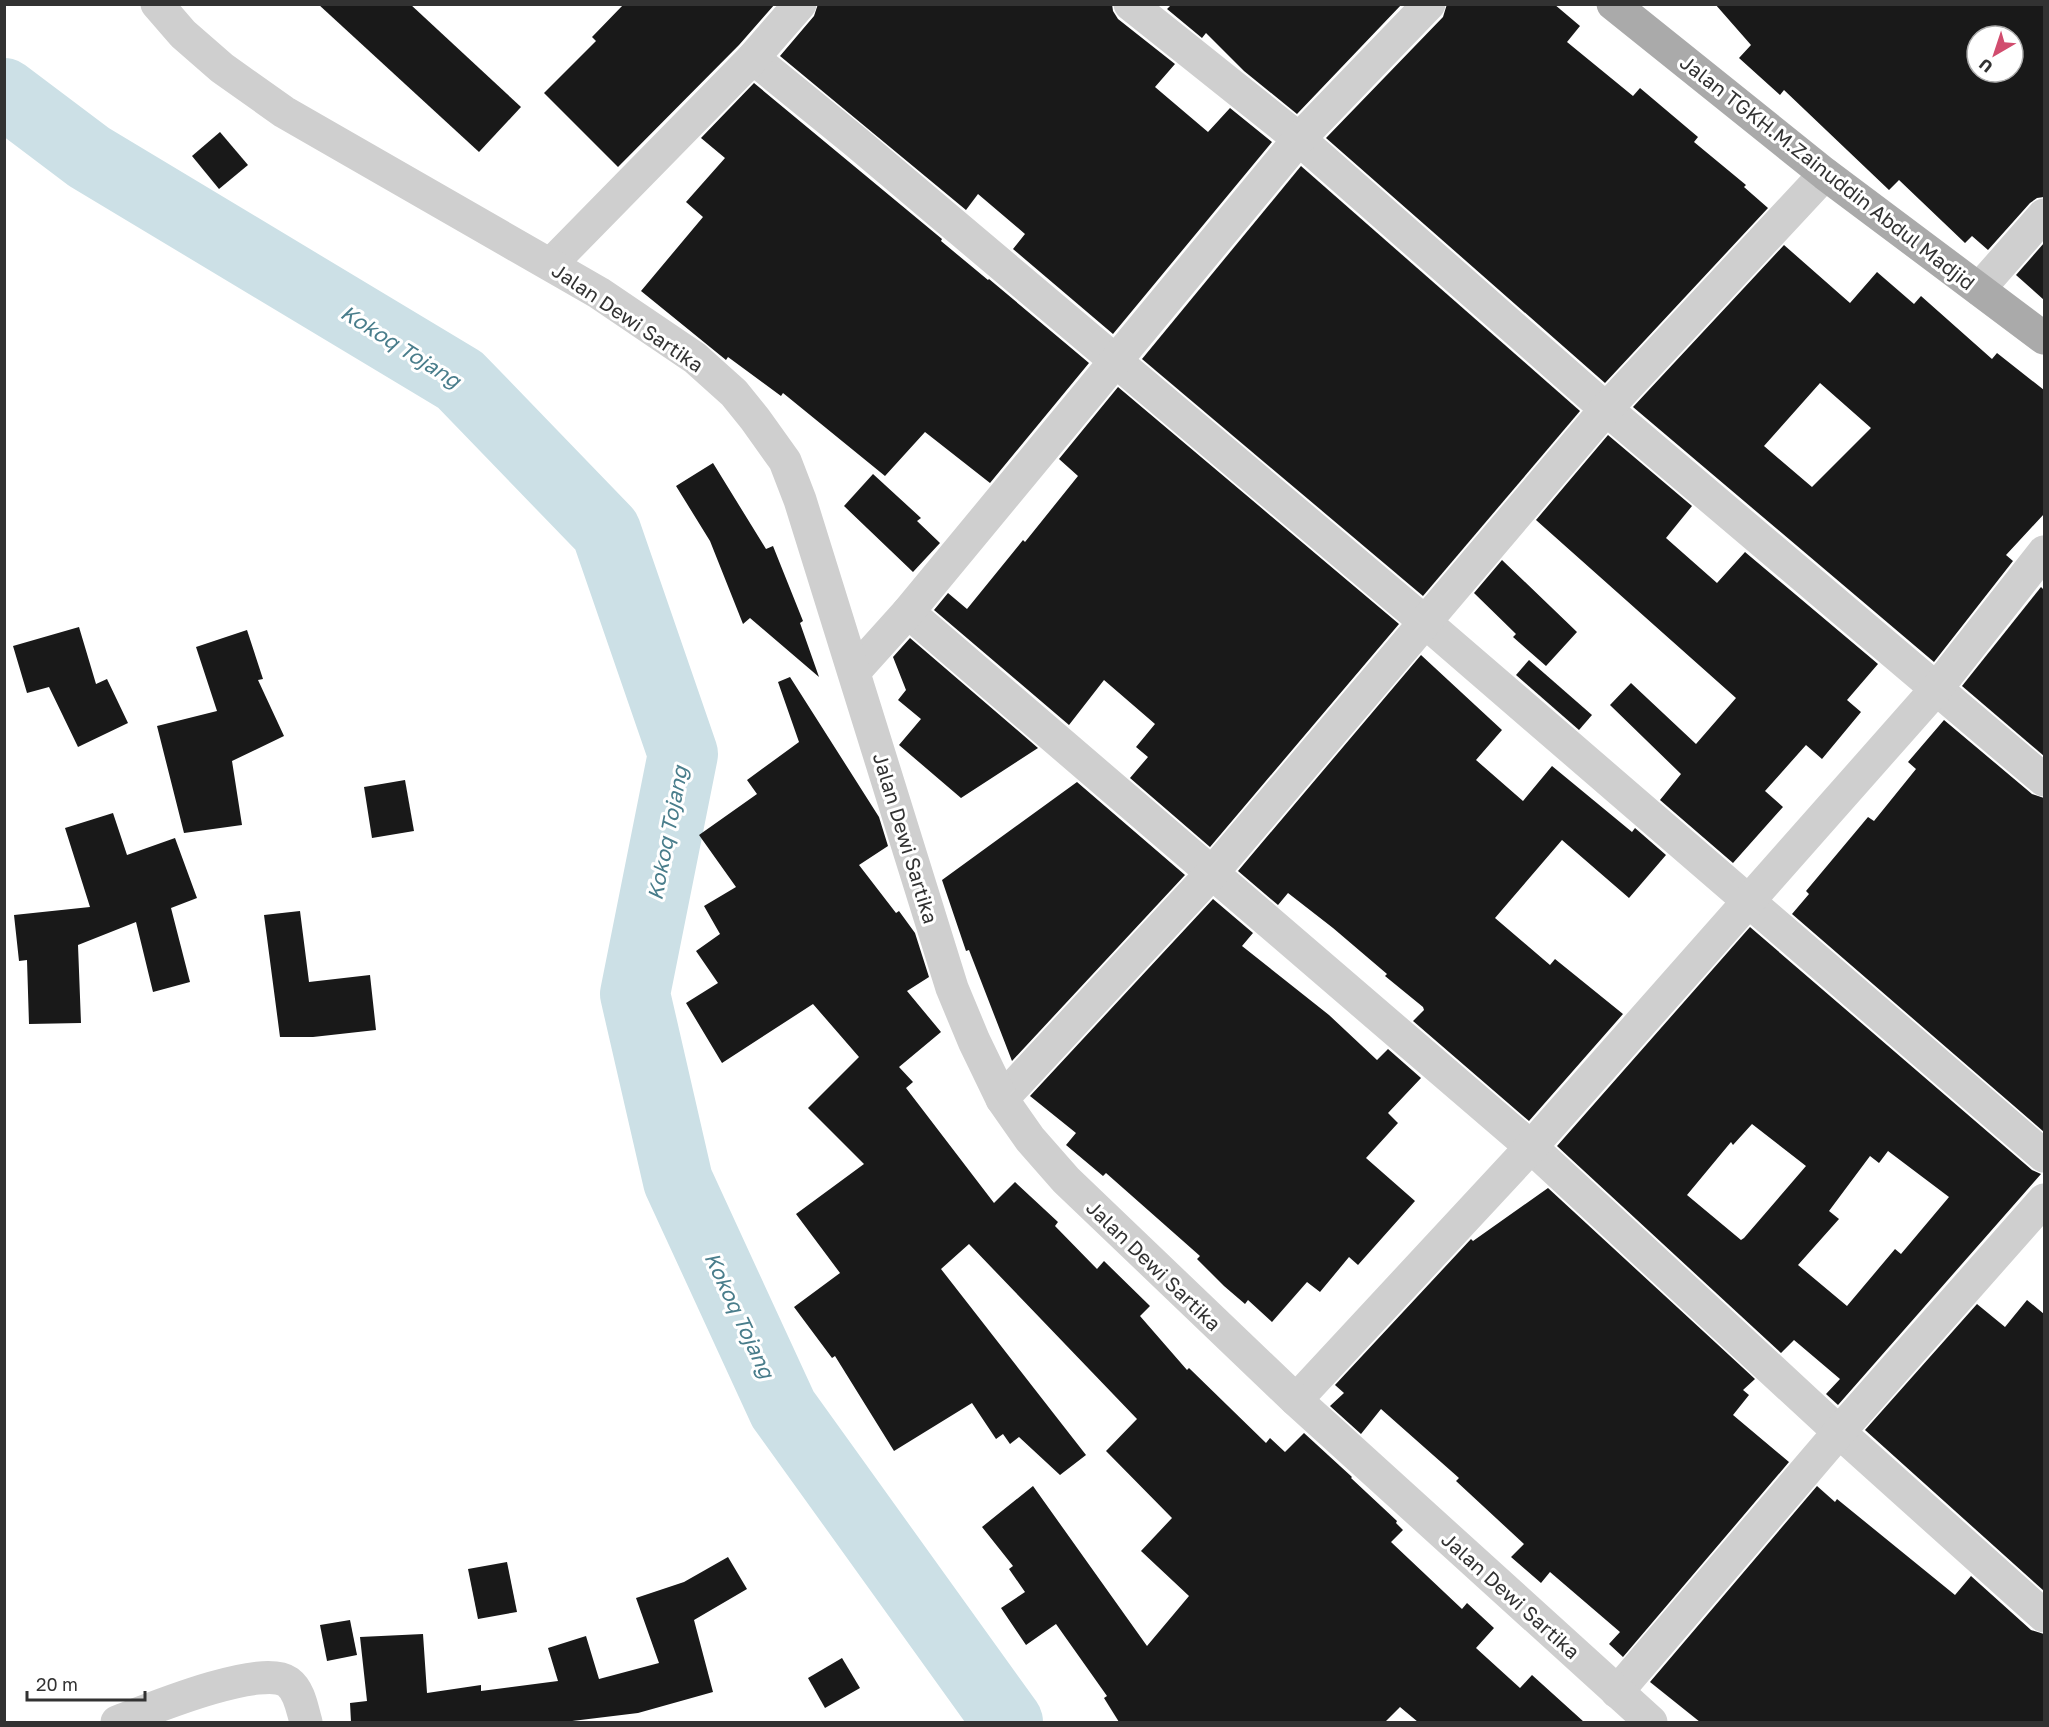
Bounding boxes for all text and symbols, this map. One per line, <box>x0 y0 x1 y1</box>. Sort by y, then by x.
north arrow <box>1965 24 2025 84</box>
street label: Jalan TGKH.M.Zainuddin Abdul Madjid <box>1676 49 1980 295</box>
text: U <box>1975 54 1996 77</box>
street label: Jalan Dewi Sartika <box>548 257 708 377</box>
water label: Kokoq Tojang <box>336 299 467 394</box>
street label: Jalan Dewi Sartika <box>869 750 943 926</box>
water label: Kokoq Tojang <box>641 762 693 902</box>
street label: Jalan Dewi Sartika <box>1082 1195 1226 1335</box>
water label: Kokoq Tojang <box>699 1248 781 1384</box>
street label: Jalan Dewi Sartika <box>1437 1527 1585 1663</box>
scale bar <box>27 1664 146 1702</box>
text: 20 m <box>36 1673 78 1695</box>

